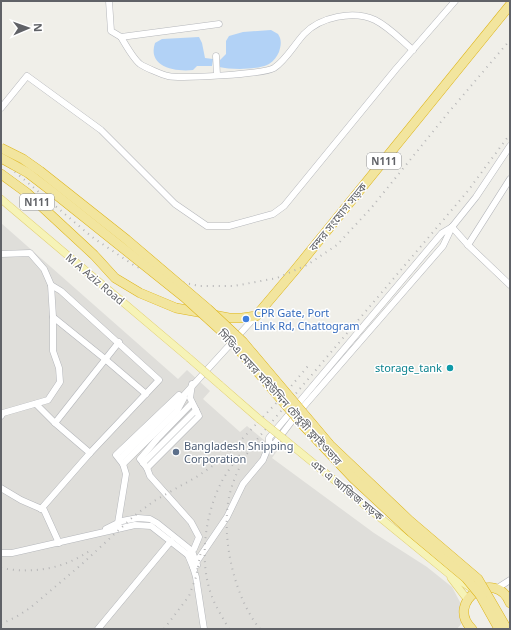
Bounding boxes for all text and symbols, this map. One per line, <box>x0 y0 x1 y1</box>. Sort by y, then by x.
north arrow <box>8 8 48 48</box>
text: N <box>31 23 46 32</box>
road number: N111 <box>367 153 401 169</box>
street label: বন্দর সংযোগ সড়ক <box>305 179 370 255</box>
road number: N111 <box>20 194 54 210</box>
street label: M A Aziz Road <box>63 250 128 308</box>
place label: CPR Gate, Port Link Rd, Chattogram <box>254 305 360 333</box>
marker: CPR Gate, Port Link Rd, Chattogram <box>241 314 251 324</box>
street label: সিডিএ মেয়র মহিউদ্দিন চৌধুরী ফ্লাইওভার <box>215 325 346 468</box>
place label: storage_tank <box>375 360 442 375</box>
marker: storage_tank <box>445 363 455 373</box>
place label: Bangladesh Shipping Corporation <box>184 438 293 466</box>
marker: Bangladesh Shipping Corporation <box>171 447 181 457</box>
street label: এম এ আজিজ সড়ক <box>308 456 387 524</box>

